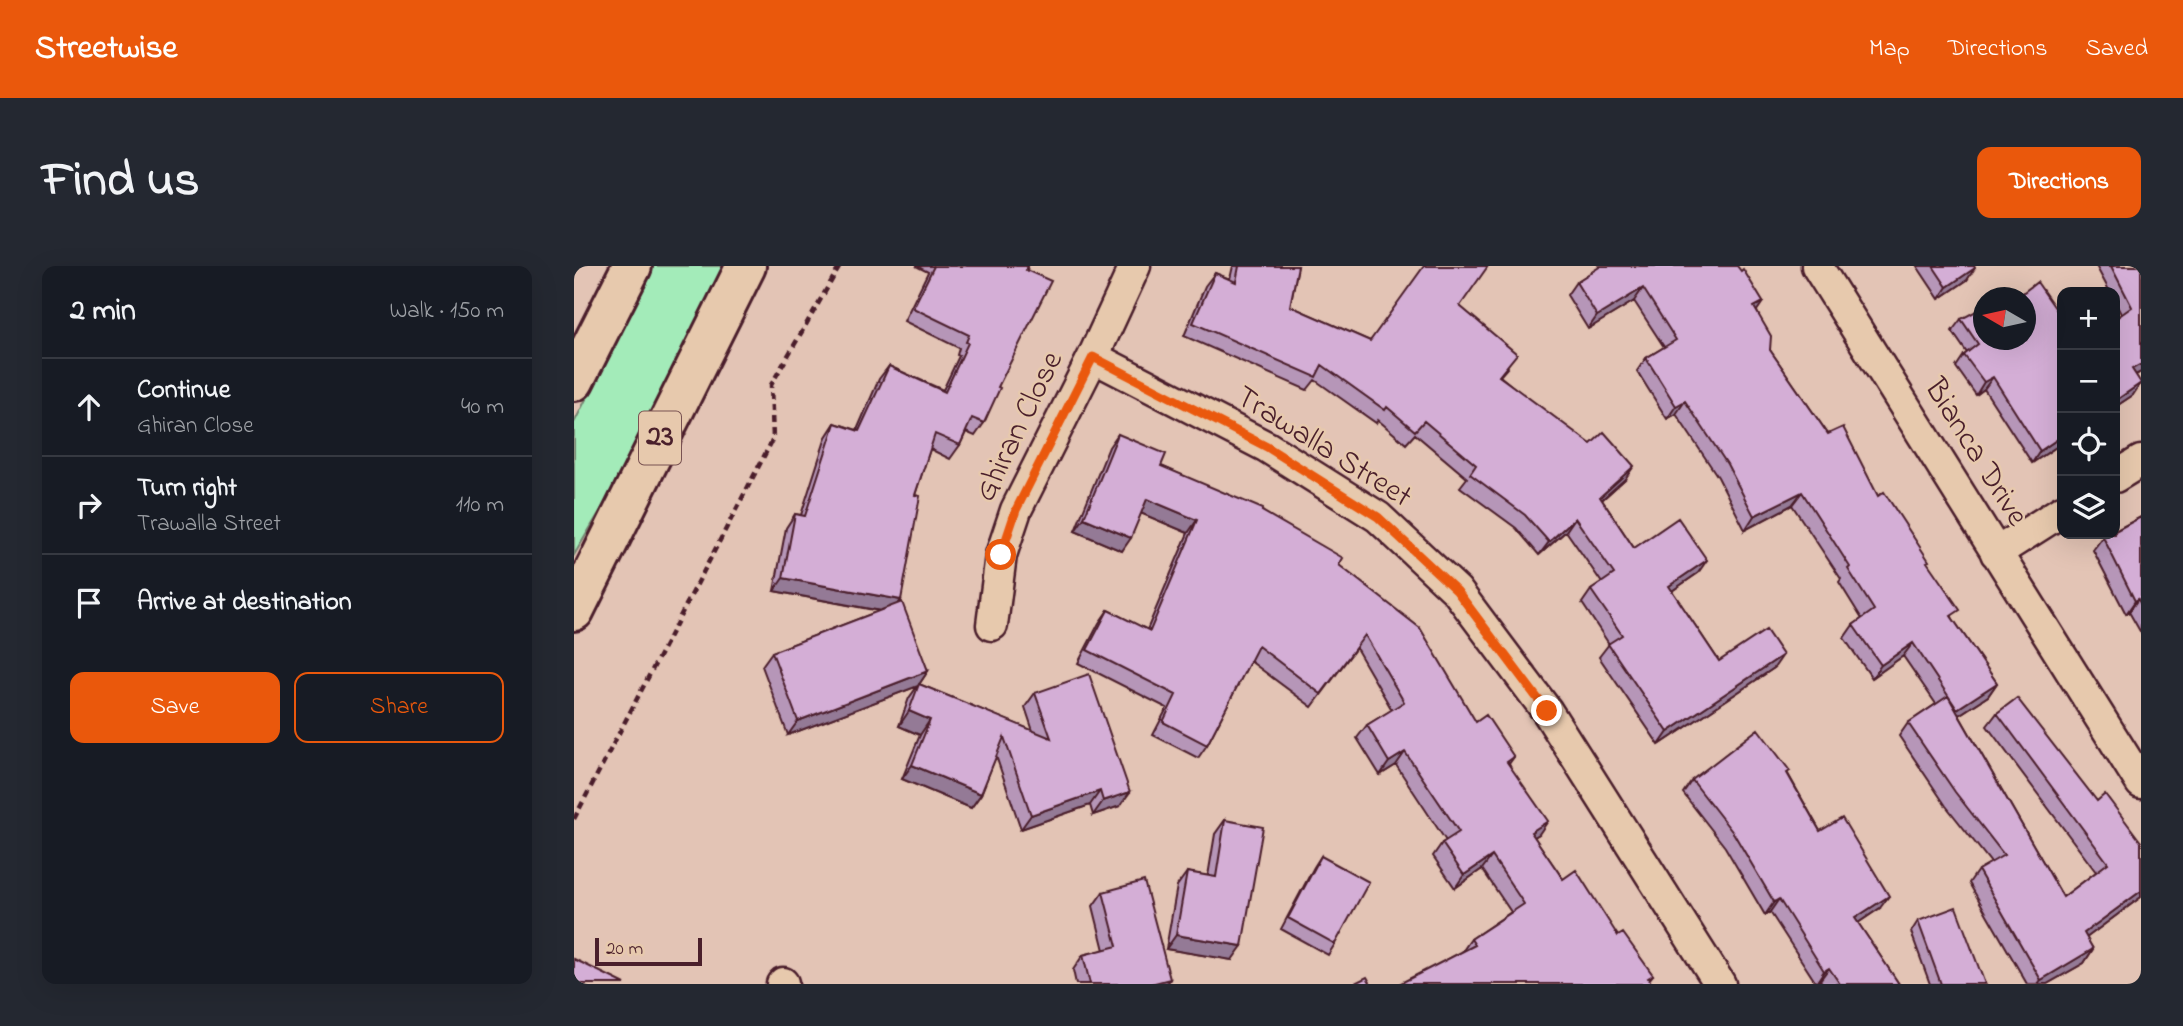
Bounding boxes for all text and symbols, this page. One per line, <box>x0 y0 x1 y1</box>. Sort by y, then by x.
text: Streetwise <box>35 25 177 73</box>
text: Map <box>1869 32 1910 67</box>
text: Directions <box>1948 32 2047 67</box>
text: Saved <box>2085 32 2148 67</box>
text: Find us <box>42 146 199 218</box>
button: Directions <box>1977 147 2141 218</box>
north arrow <box>1973 287 2036 350</box>
map controls <box>2057 287 2120 539</box>
button: + <box>2057 287 2120 350</box>
text: 2 min <box>70 290 136 334</box>
text: Walk · 150 m <box>389 295 504 328</box>
street label: Ghiran Close <box>963 343 1077 510</box>
button: − <box>2057 350 2120 413</box>
street label: Bianca Drive <box>1910 369 2039 537</box>
text: Continue <box>137 372 230 410</box>
street label: Trawalla Street <box>1226 375 1421 521</box>
icon: ahead <box>70 388 108 426</box>
text: 40 m <box>461 391 504 424</box>
text: Ghiran Close <box>137 410 254 443</box>
road number: 23 <box>639 412 681 464</box>
button: locate <box>2057 413 2120 476</box>
text: Turn right <box>137 470 237 508</box>
button: layers <box>2057 476 2120 539</box>
icon: right <box>70 486 108 524</box>
text: 110 m <box>456 489 504 522</box>
text: Trawalla Street <box>137 508 281 541</box>
route start <box>985 539 1016 570</box>
icon: arrive <box>70 584 108 622</box>
text: Arrive at destination <box>137 584 352 622</box>
button: Save <box>70 672 280 743</box>
button: Share <box>294 672 504 743</box>
route end <box>1531 695 1562 726</box>
scale bar <box>595 935 702 967</box>
text: 20 m <box>606 936 643 963</box>

